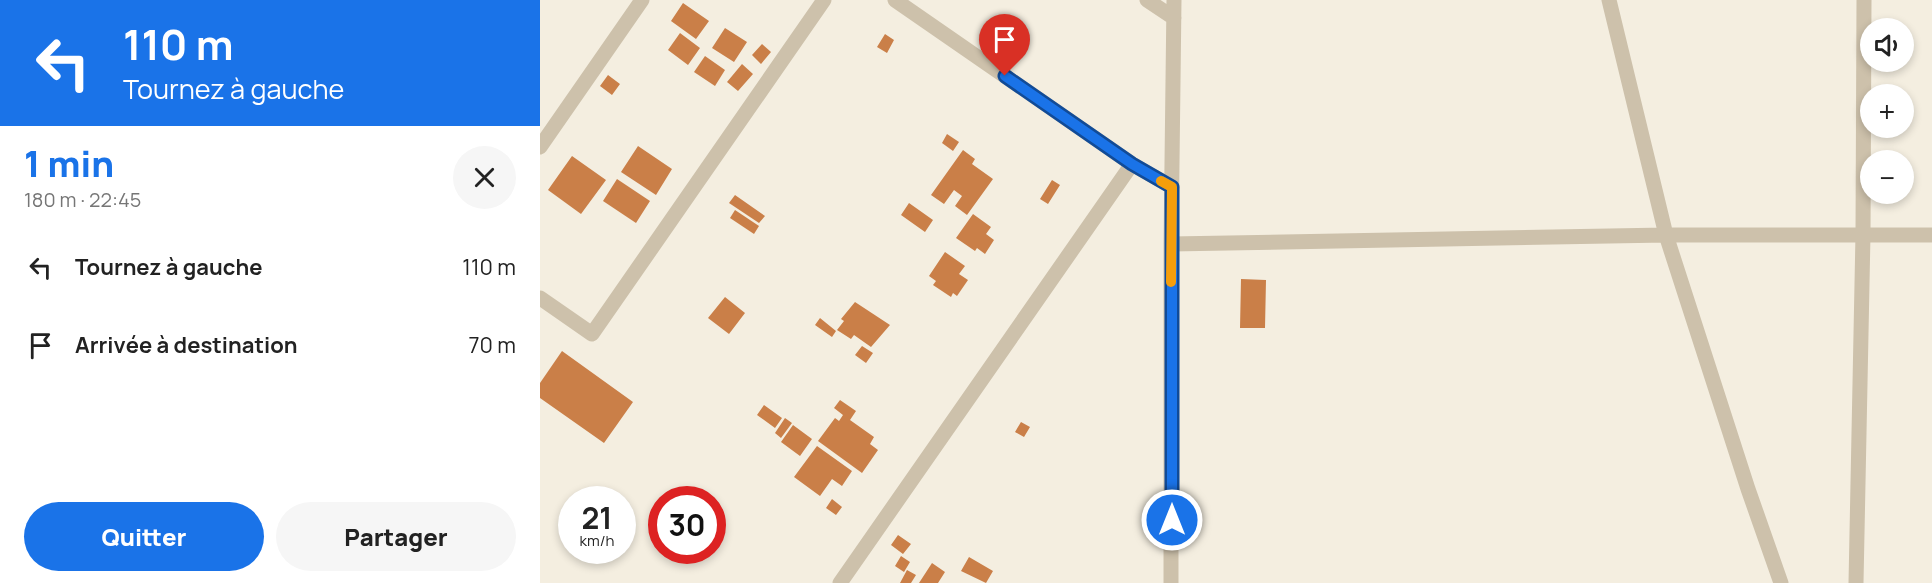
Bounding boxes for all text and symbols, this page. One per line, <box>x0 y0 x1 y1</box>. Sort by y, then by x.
pin <box>979 14 1030 76</box>
text: 110 m <box>123 15 234 73</box>
map controls <box>1860 18 1914 204</box>
button: sound <box>1860 18 1914 72</box>
icon: arrive <box>988 23 1021 56</box>
icon: left <box>24 24 102 102</box>
text: Tournez à gauche <box>123 70 344 107</box>
button: + <box>1860 84 1914 138</box>
text: 1 min <box>24 139 114 188</box>
button: close <box>453 146 516 209</box>
button: − <box>1860 150 1914 204</box>
text: 180 m · 22:45 <box>24 186 141 213</box>
icon: left <box>24 251 57 284</box>
text: Tournez à gauche <box>75 252 262 282</box>
text: 110 m <box>462 252 516 282</box>
icon: arrive <box>24 329 57 362</box>
text: Arrivée à destination <box>75 330 298 360</box>
text: 70 m <box>468 330 516 360</box>
speed limit sign: 30 <box>648 486 726 564</box>
position arrow <box>1140 488 1204 552</box>
text: 21 <box>581 497 613 538</box>
button: Quitter <box>24 502 264 571</box>
button: Partager <box>276 502 516 571</box>
text: km/h <box>580 530 614 551</box>

